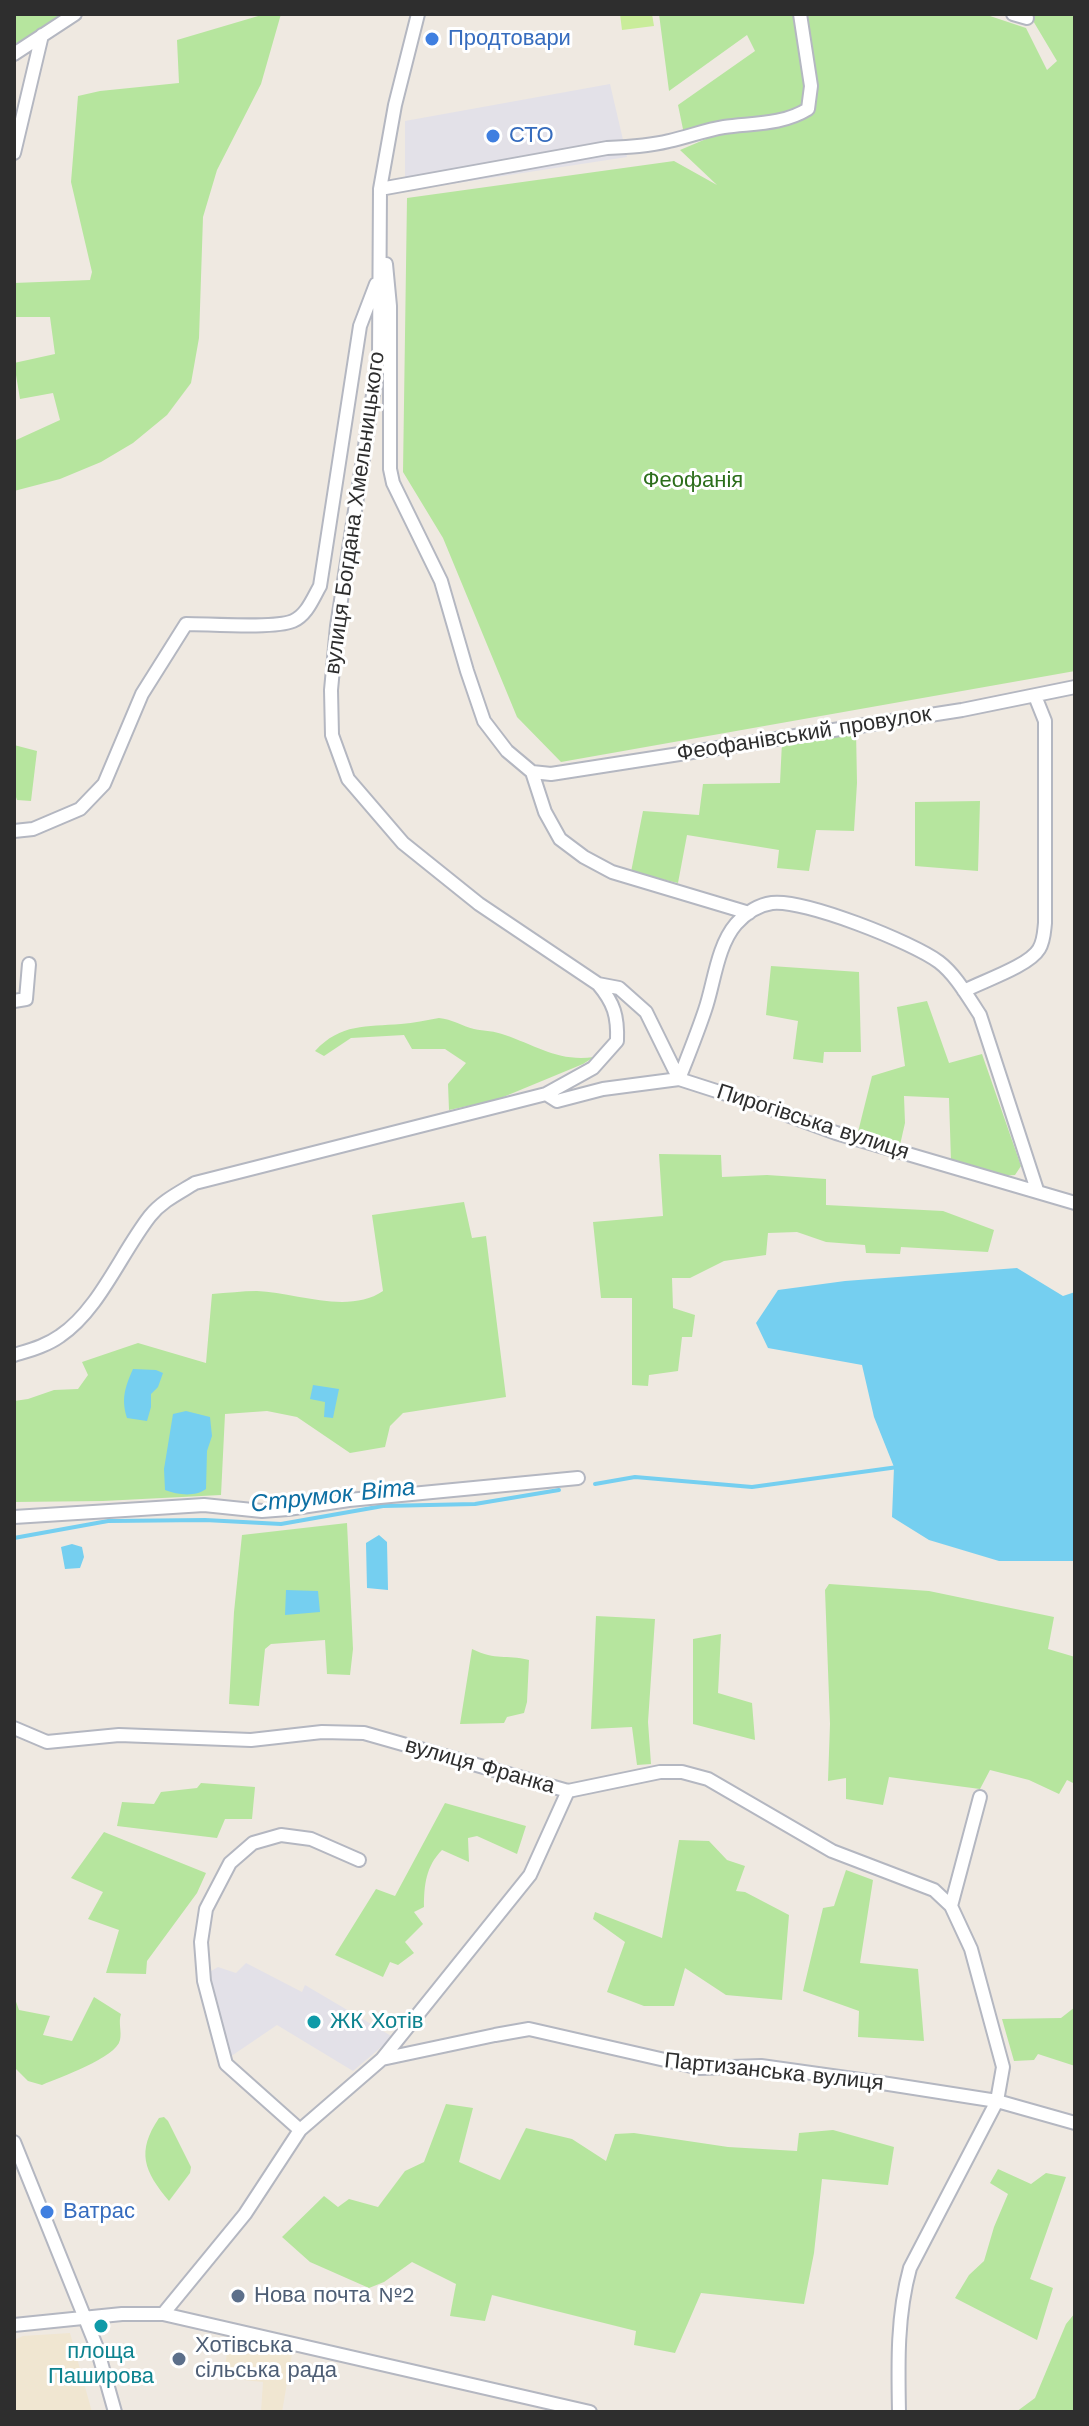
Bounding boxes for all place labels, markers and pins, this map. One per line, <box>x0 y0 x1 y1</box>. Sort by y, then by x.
place label: Продтовари <box>448 26 571 52</box>
marker: Продтовари <box>423 30 441 48</box>
place label: СТО <box>509 123 554 149</box>
marker: СТО <box>484 127 502 145</box>
place label: ЖК Хотів <box>330 2009 423 2035</box>
marker: ЖК Хотів <box>305 2013 323 2031</box>
place label: Ватрас <box>63 2199 135 2225</box>
marker: Ватрас <box>38 2203 56 2221</box>
place label: Нова почта №2 <box>254 2283 415 2309</box>
marker: Нова почта №2 <box>229 2287 247 2305</box>
marker: площа Паширова <box>92 2317 110 2335</box>
place label: Хотівська сільська рада <box>195 2333 337 2384</box>
place label: площа Паширова <box>48 2339 154 2390</box>
marker: Хотівська сільська рада <box>170 2350 188 2368</box>

